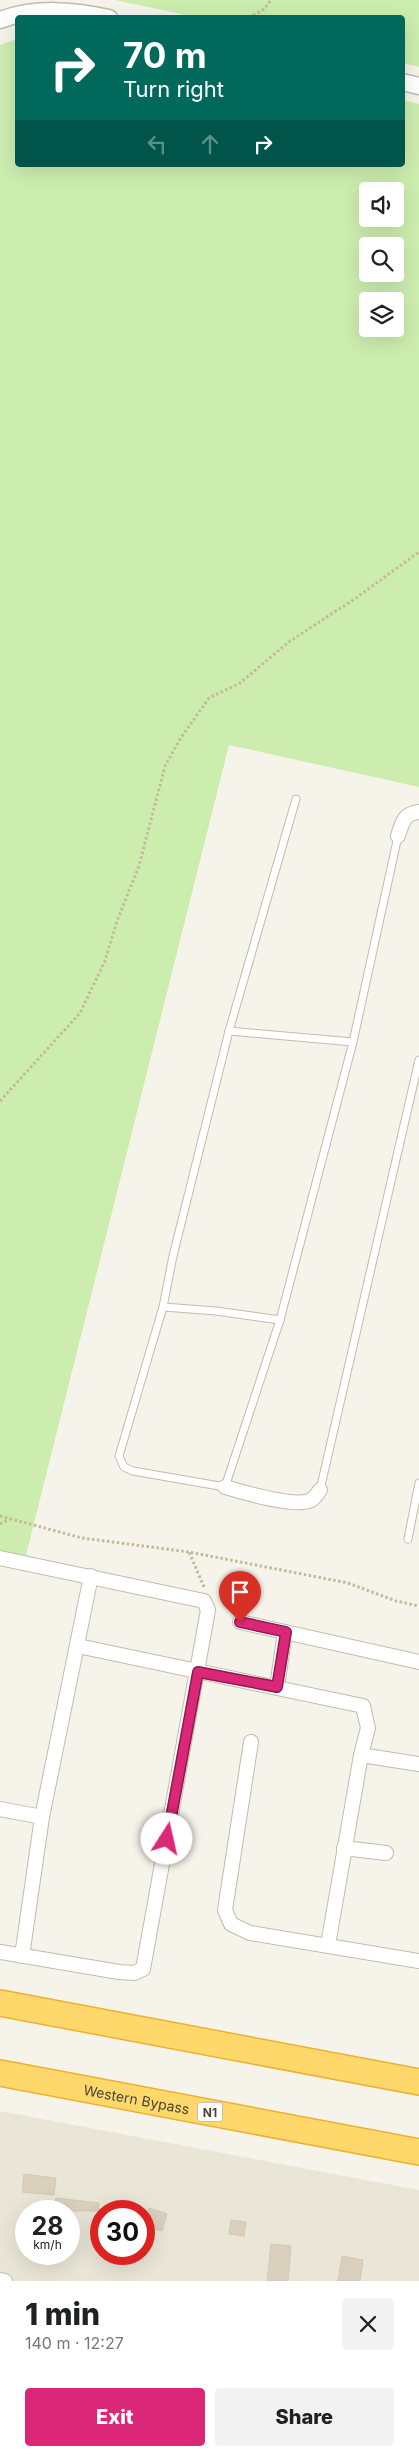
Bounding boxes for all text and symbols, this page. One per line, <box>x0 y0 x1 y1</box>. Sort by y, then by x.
text: 70 m <box>123 34 207 76</box>
icon: right <box>40 35 105 100</box>
text: Turn right <box>123 76 224 102</box>
icon: left <box>143 130 171 158</box>
icon: ahead <box>196 130 224 158</box>
icon: right <box>249 130 277 158</box>
map controls <box>359 182 404 337</box>
button: sound <box>359 182 404 227</box>
button: search <box>359 237 404 282</box>
button: layers <box>359 292 404 337</box>
pin <box>219 1571 261 1622</box>
icon: arrive <box>226 1578 254 1606</box>
position arrow <box>140 1812 192 1864</box>
street label: Western Bypass <box>82 2080 191 2117</box>
road number: N1 <box>198 2102 222 2122</box>
speed limit sign: 30 <box>90 2200 155 2265</box>
text: 28 <box>31 2211 64 2241</box>
text: km/h <box>33 2237 62 2252</box>
text: 1 min <box>25 2296 100 2332</box>
button: close <box>342 2298 394 2350</box>
text: 140 m · 12:27 <box>25 2333 124 2353</box>
button: Exit <box>25 2388 205 2446</box>
button: Share <box>215 2388 394 2446</box>

